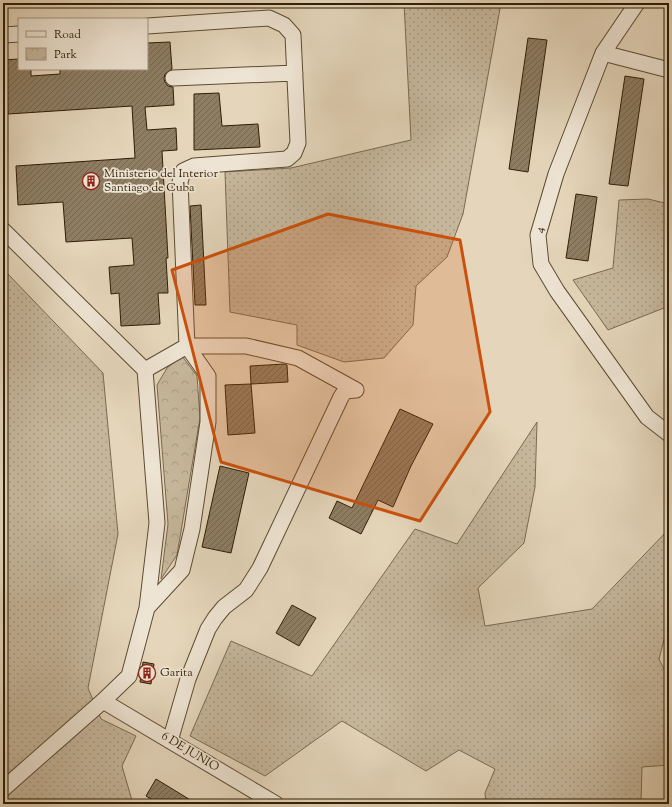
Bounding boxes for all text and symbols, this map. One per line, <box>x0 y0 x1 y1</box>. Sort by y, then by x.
legend <box>18 18 148 70</box>
text: Road <box>54 26 81 44</box>
text: Park <box>54 46 77 64</box>
place label: Ministerio del Interior Santiago de Cuba <box>104 165 218 197</box>
building icon: Ministerio del Interior Santiago de Cuba <box>81 171 101 191</box>
street label: 4 <box>531 225 549 235</box>
building icon: Garita <box>137 663 157 683</box>
place label: Garita <box>160 664 193 682</box>
street label: 6 DE JUNIO <box>158 728 222 776</box>

